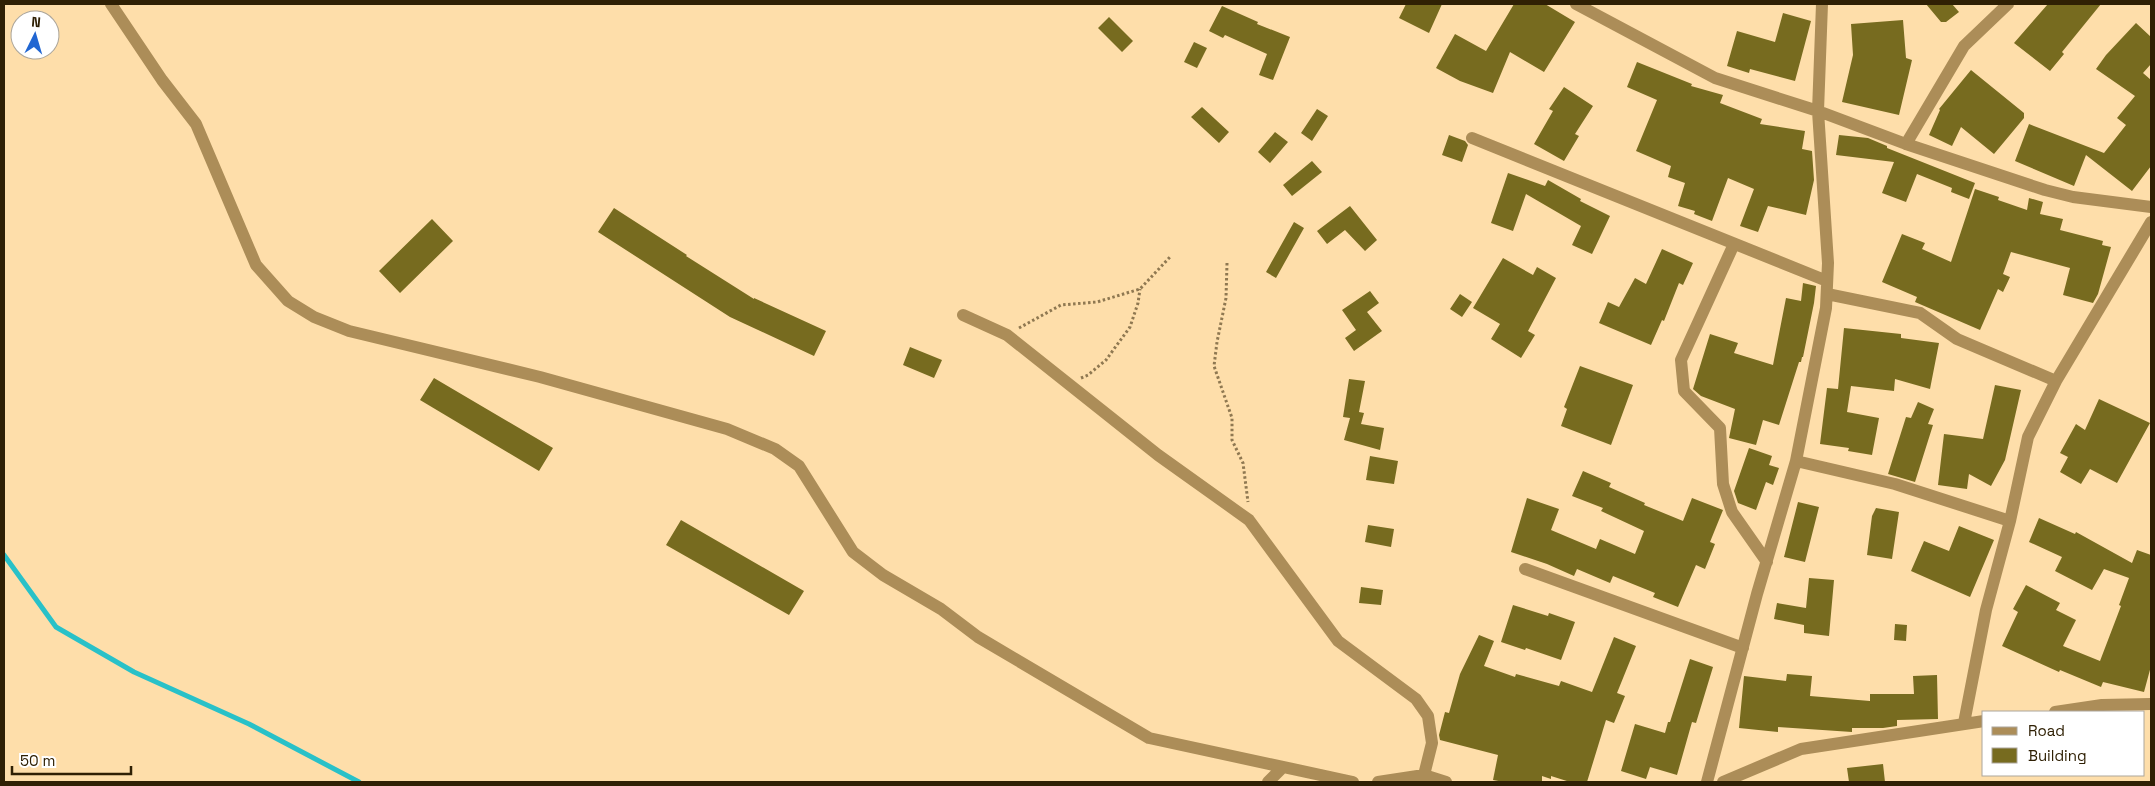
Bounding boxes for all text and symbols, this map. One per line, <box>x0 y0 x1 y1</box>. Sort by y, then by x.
north arrow <box>10 10 60 60</box>
text: N <box>31 13 42 31</box>
legend <box>1982 711 2145 776</box>
text: Road <box>2028 721 2065 740</box>
scale bar <box>12 744 131 776</box>
text: Building <box>2028 746 2087 765</box>
text: 50 m <box>20 751 55 770</box>

